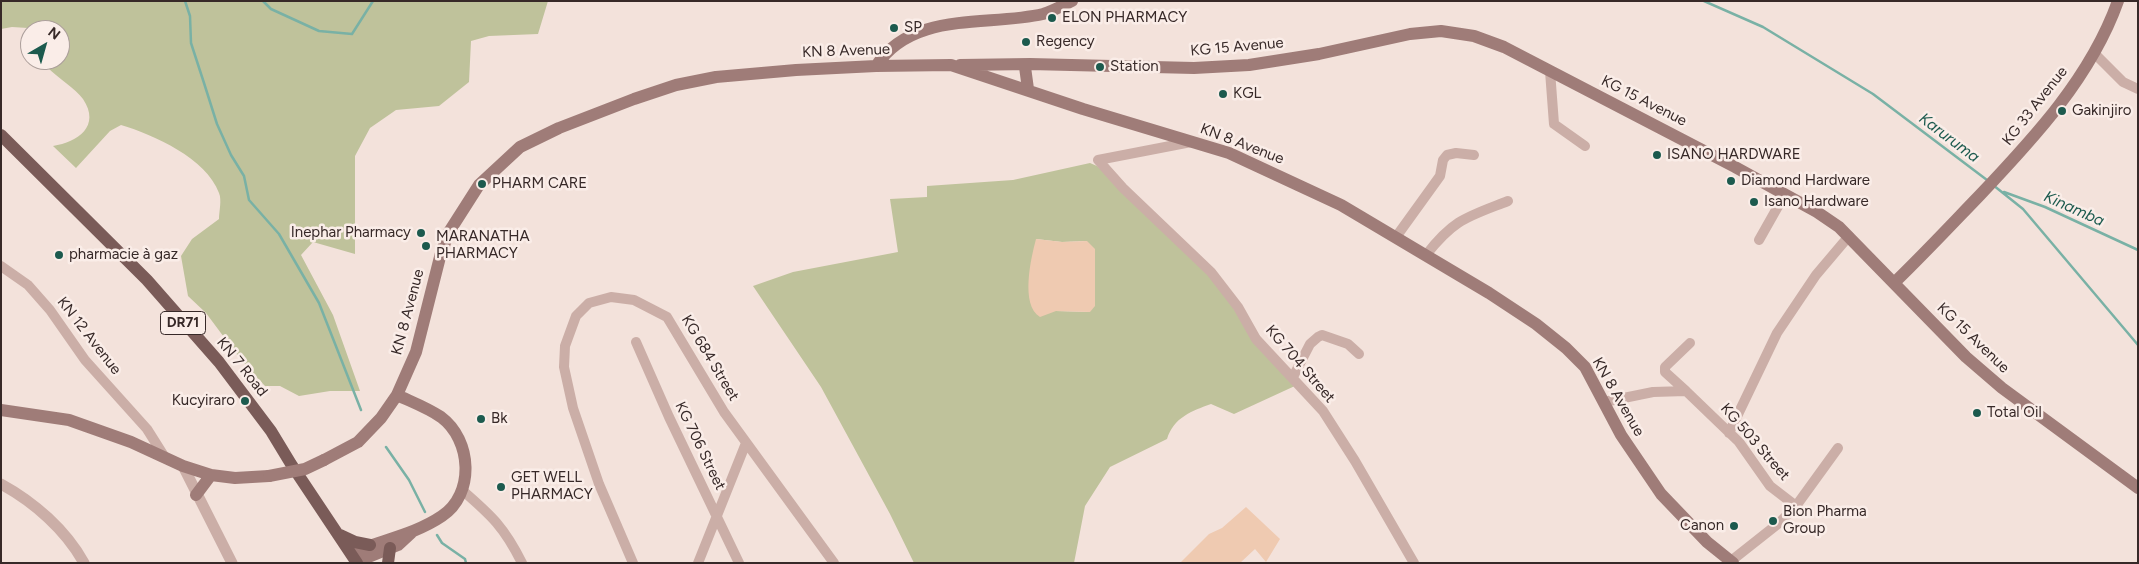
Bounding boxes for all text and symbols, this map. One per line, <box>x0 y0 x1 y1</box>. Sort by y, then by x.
place label: ELON PHARMACY <box>1062 9 1187 27</box>
marker: ELON PHARMACY <box>1046 12 1058 24</box>
place label: SP <box>904 19 922 37</box>
north arrow <box>20 20 70 70</box>
marker: SP <box>888 22 900 34</box>
text: N <box>44 24 63 44</box>
place label: Regency <box>1036 33 1095 51</box>
street label: KG 15 Avenue <box>1190 34 1284 60</box>
marker: Regency <box>1020 36 1032 48</box>
street label: KN 8 Avenue <box>802 40 890 62</box>
place label: Station <box>1110 58 1159 76</box>
marker: Station <box>1094 61 1106 73</box>
street label: KG 33 Avenue <box>1999 63 2071 149</box>
street label: KG 15 Avenue <box>1598 72 1690 130</box>
place label: KGL <box>1233 85 1261 103</box>
marker: KGL <box>1217 88 1229 100</box>
place label: Gakinjiro <box>2072 102 2131 120</box>
marker: Gakinjiro <box>2056 105 2068 117</box>
water label: Karuruma <box>1915 109 1983 167</box>
street label: KN 8 Avenue <box>1198 120 1286 168</box>
place label: ISANO HARDWARE <box>1667 146 1801 164</box>
marker: ISANO HARDWARE <box>1651 149 1663 161</box>
place label: Diamond Hardware <box>1741 172 1870 190</box>
place label: PHARM CARE <box>492 175 587 193</box>
marker: Diamond Hardware <box>1725 175 1737 187</box>
marker: PHARM CARE <box>476 178 488 190</box>
water label: Kinamba <box>2041 187 2107 231</box>
place label: Isano Hardware <box>1764 193 1869 211</box>
marker: Isano Hardware <box>1748 196 1760 208</box>
place label: Inephar Pharmacy <box>291 224 411 242</box>
marker: Inephar Pharmacy <box>415 227 427 239</box>
place label: MARANATHA PHARMACY <box>436 228 530 263</box>
marker: MARANATHA PHARMACY <box>420 240 432 252</box>
place label: pharmacie à gaz <box>69 246 178 264</box>
marker: pharmacie à gaz <box>53 249 65 261</box>
street label: KN 8 Avenue <box>388 267 428 357</box>
street label: KN 12 Avenue <box>53 294 125 378</box>
street label: KG 15 Avenue <box>1933 299 2013 377</box>
road number: DR71 <box>160 312 206 334</box>
street label: KG 684 Street <box>677 312 743 404</box>
street label: KG 704 Street <box>1261 322 1339 406</box>
street label: KN 7 Road <box>213 334 271 400</box>
street label: KN 8 Avenue <box>1588 354 1648 440</box>
place label: Kucyiraro <box>172 392 235 410</box>
marker: Kucyiraro <box>239 395 251 407</box>
street label: KG 706 Street <box>671 399 729 493</box>
street label: KG 503 Street <box>1717 400 1793 484</box>
place label: Total Oil <box>1987 404 2042 422</box>
marker: Total Oil <box>1971 407 1983 419</box>
place label: Bk <box>491 410 507 428</box>
marker: Bk <box>475 413 487 425</box>
place label: GET WELL PHARMACY <box>511 469 593 504</box>
marker: GET WELL PHARMACY <box>495 481 507 493</box>
place label: Bion Pharma Group <box>1783 503 1867 538</box>
marker: Bion Pharma Group <box>1767 515 1779 527</box>
place label: Canon <box>1680 517 1724 535</box>
marker: Canon <box>1728 520 1740 532</box>

